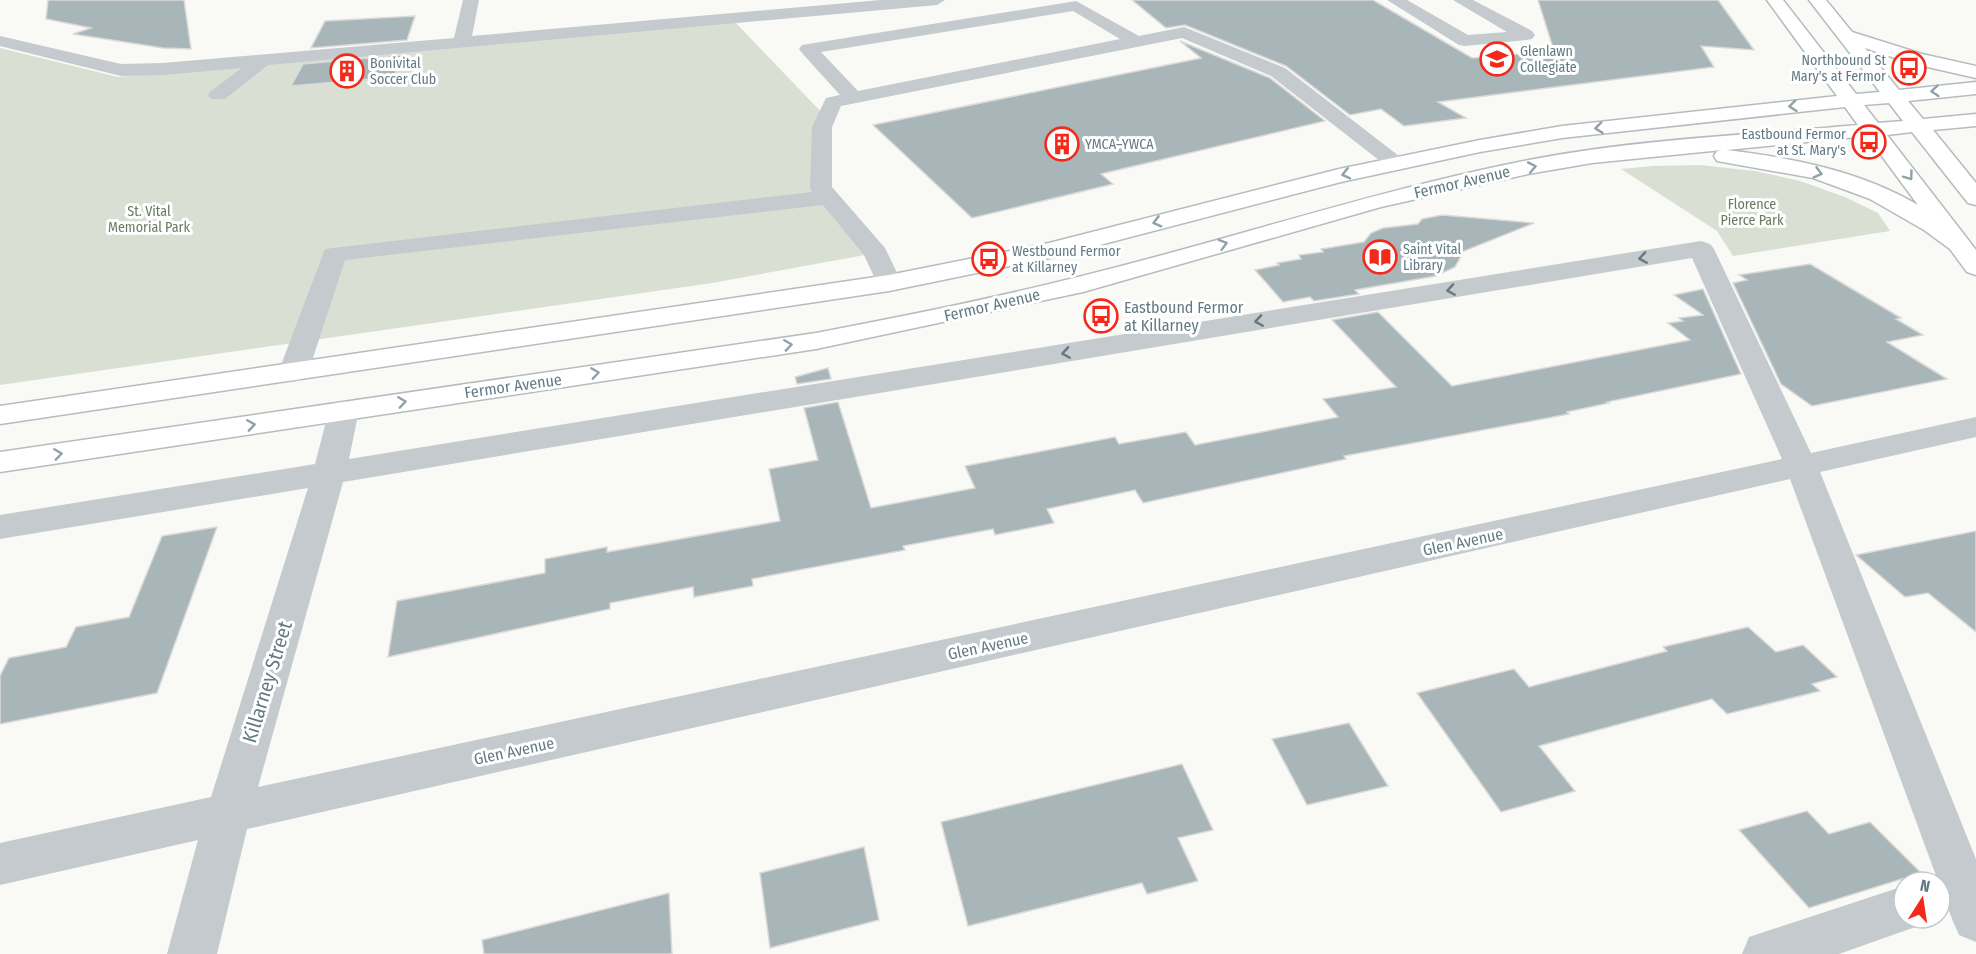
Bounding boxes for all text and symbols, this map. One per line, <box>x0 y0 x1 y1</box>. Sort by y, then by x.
school or university icon: Glenlawn Collegiate <box>1479 41 1515 77</box>
place label: Glenlawn Collegiate <box>1520 43 1577 76</box>
bus stop icon: Northbound St Mary's at Fermor <box>1891 50 1927 86</box>
place label: Northbound St Mary's at Fermor <box>1791 52 1886 85</box>
building icon: Bonivital Soccer Club <box>329 53 365 89</box>
place label: Bonivital Soccer Club <box>370 55 436 88</box>
one-way arrow <box>1931 84 1940 97</box>
one-way arrow <box>1789 99 1798 112</box>
one-way arrow <box>1595 121 1604 133</box>
bus stop icon: Eastbound Fermor at St. Mary's <box>1851 124 1887 160</box>
building icon: YMCA–YWCA <box>1044 126 1080 162</box>
place label: Eastbound Fermor at St. Mary's <box>1742 126 1846 159</box>
place label: YMCA–YWCA <box>1085 136 1154 153</box>
one-way arrow <box>1526 161 1536 174</box>
street label: Fermor Avenue <box>1412 162 1512 202</box>
one-way arrow <box>1813 165 1823 178</box>
one-way arrow <box>1341 167 1351 180</box>
one-way arrow <box>1902 170 1913 181</box>
park label: Florence Pierce Park <box>1720 196 1784 229</box>
park label: St. Vital Memorial Park <box>108 203 190 236</box>
one-way arrow <box>1152 215 1163 227</box>
one-way arrow <box>1217 239 1228 251</box>
library icon: Saint Vital Library <box>1362 239 1398 275</box>
bus stop icon: Westbound Fermor at Killarney <box>971 241 1007 277</box>
place label: Saint Vital Library <box>1403 241 1461 274</box>
place label: Westbound Fermor at Killarney <box>1012 243 1121 276</box>
one-way arrow <box>1639 252 1648 264</box>
one-way arrow <box>1446 283 1456 295</box>
street label: Fermor Avenue <box>942 285 1042 325</box>
bus stop icon: Eastbound Fermor at Killarney <box>1083 298 1119 334</box>
place label: Eastbound Fermor at Killarney <box>1124 298 1244 335</box>
one-way arrow <box>1254 315 1263 327</box>
one-way arrow <box>783 339 793 351</box>
one-way arrow <box>1061 346 1071 359</box>
one-way arrow <box>591 368 600 380</box>
street label: Fermor Avenue <box>463 370 563 402</box>
one-way arrow <box>398 396 407 408</box>
one-way arrow <box>246 420 255 432</box>
one-way arrow <box>53 449 63 461</box>
street label: Glen Avenue <box>1421 524 1505 560</box>
street label: Killarney Street <box>237 618 297 746</box>
street label: Glen Avenue <box>946 628 1030 664</box>
street label: Glen Avenue <box>472 733 556 769</box>
north arrow <box>1892 870 1952 930</box>
text: N <box>1918 876 1932 896</box>

